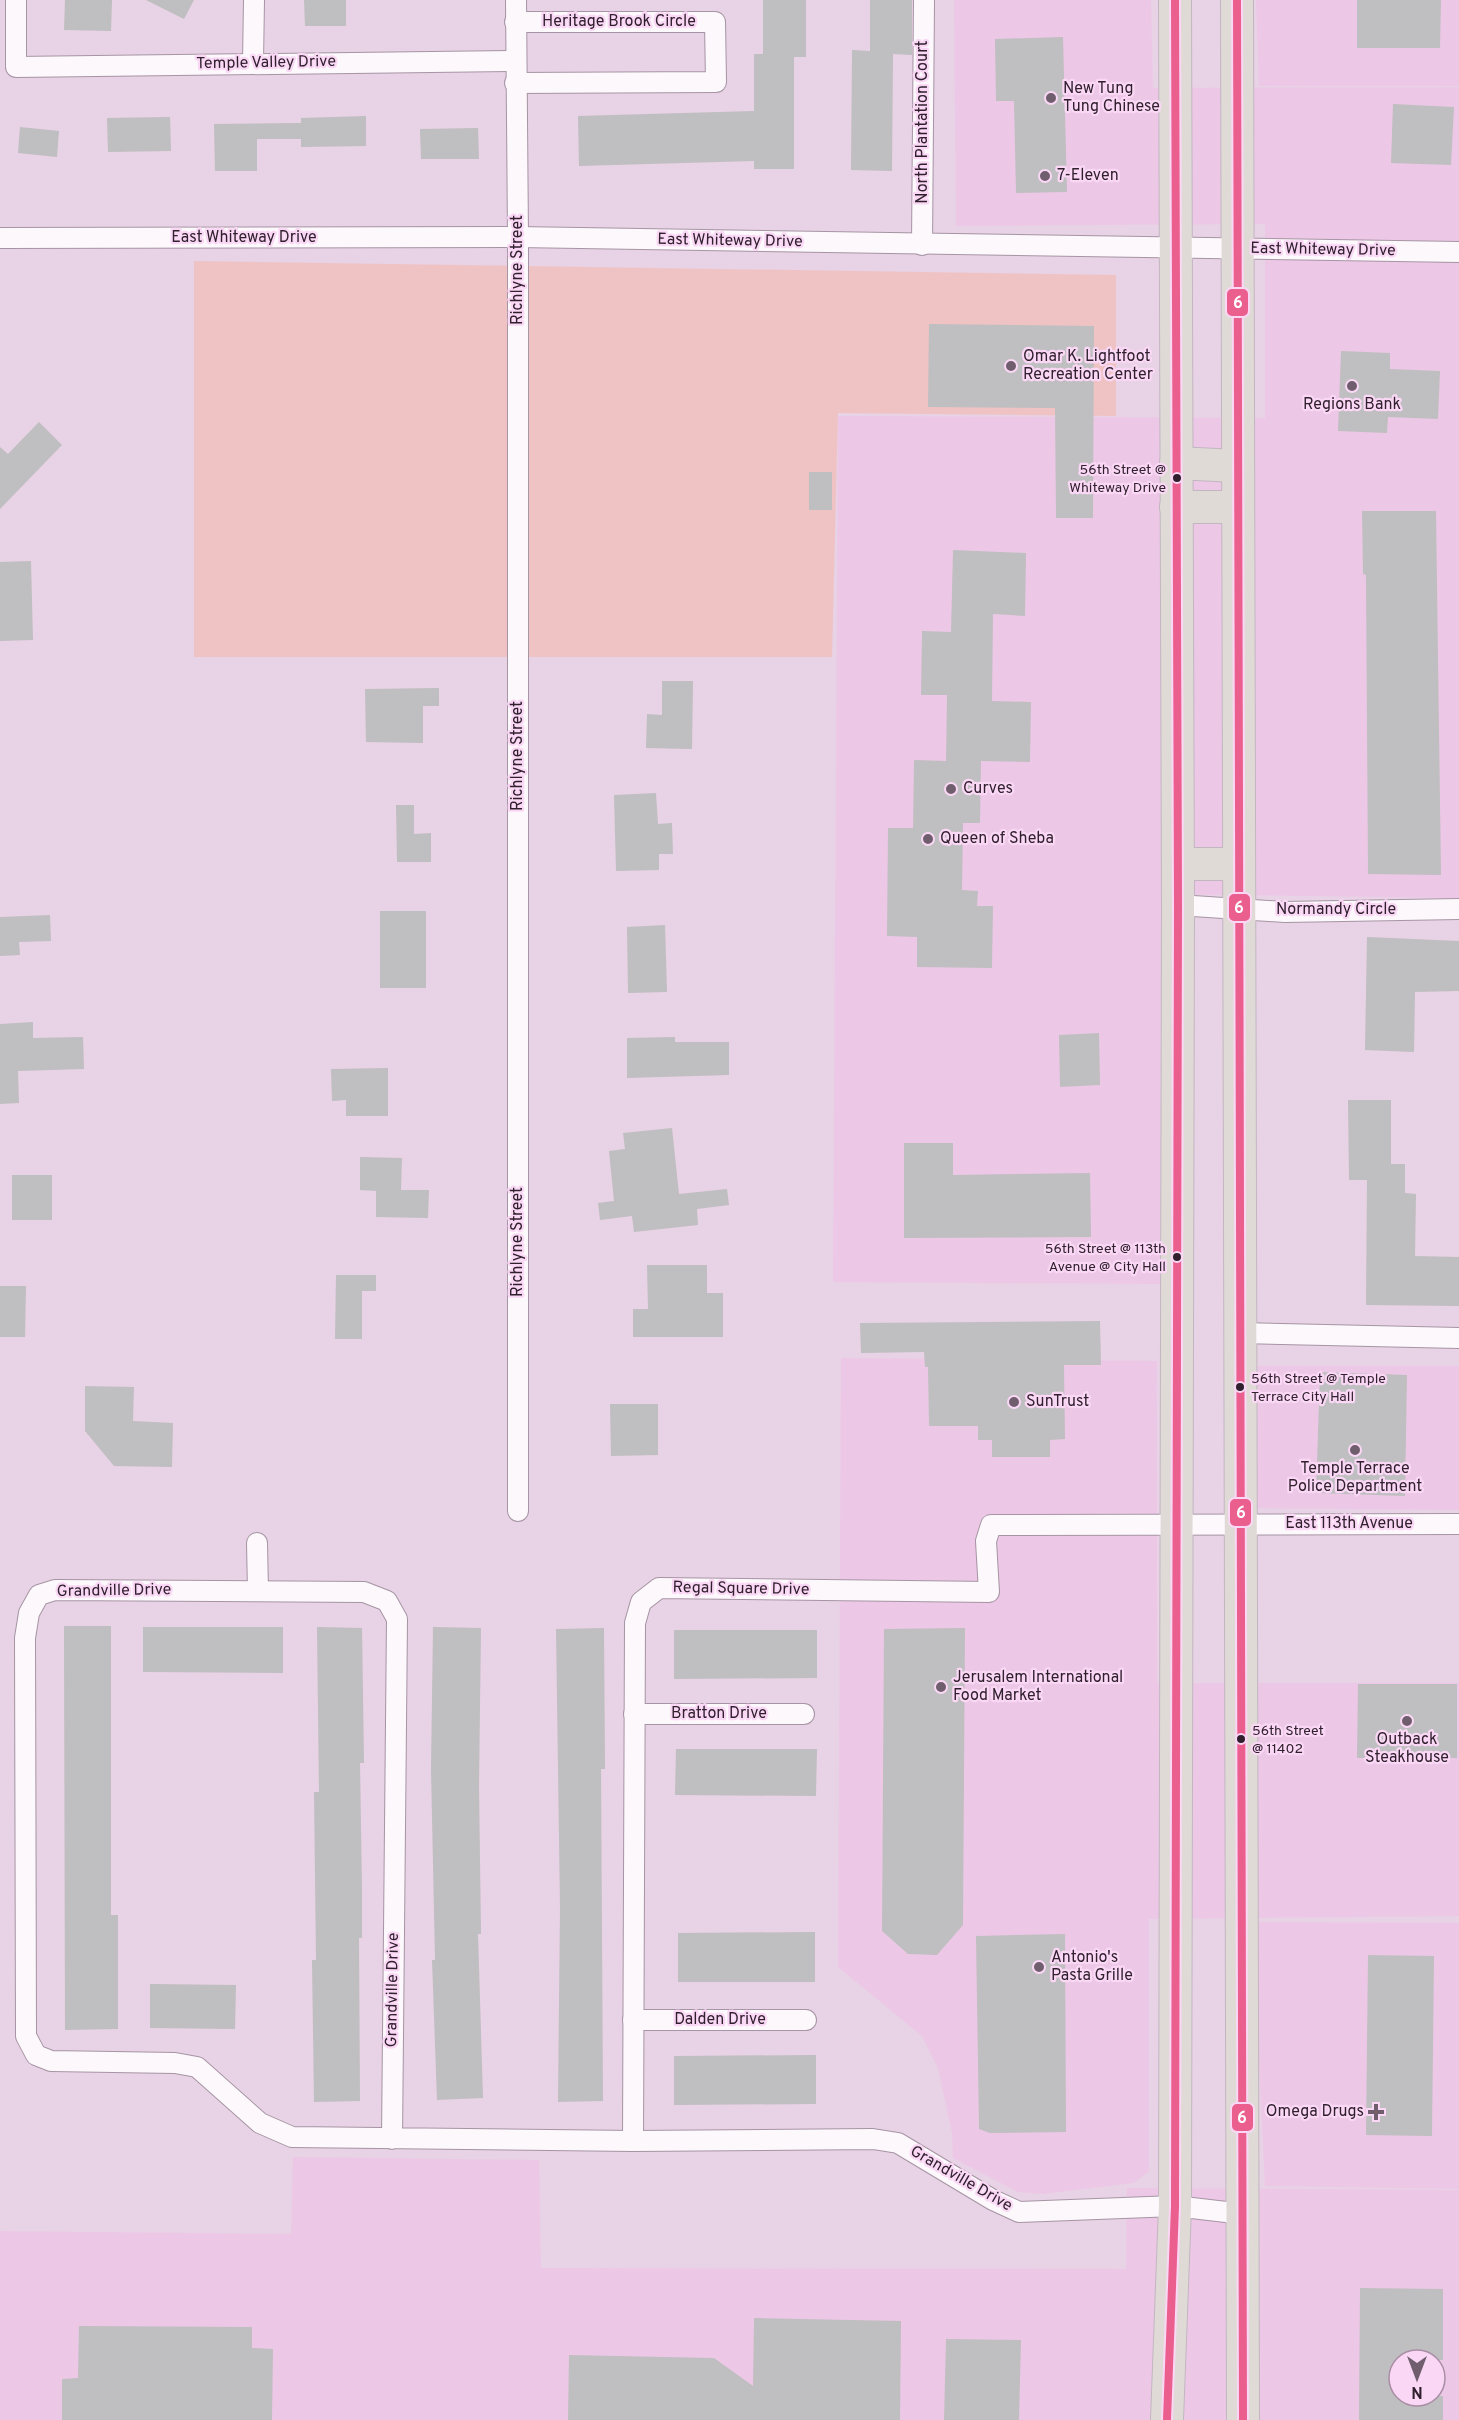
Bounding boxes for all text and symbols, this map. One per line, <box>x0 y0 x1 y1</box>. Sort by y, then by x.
street label: Heritage Brook Circle <box>542 12 696 32</box>
street label: North Plantation Court <box>913 40 933 204</box>
street label: Temple Valley Drive <box>196 52 336 74</box>
place label: New Tung Tung Chinese <box>1063 79 1160 117</box>
marker: New Tung Tung Chinese <box>1044 91 1058 105</box>
place label: 7-Eleven <box>1057 166 1119 186</box>
marker: 7-Eleven <box>1038 169 1052 183</box>
street label: Richlyne Street <box>508 215 528 325</box>
street label: East Whiteway Drive <box>171 228 317 248</box>
street label: East Whiteway Drive <box>657 230 803 252</box>
street label: East Whiteway Drive <box>1250 239 1396 261</box>
line badge: 6 <box>1226 288 1249 317</box>
text: 6 <box>1233 294 1243 314</box>
place label: Omar K. Lightfoot Recreation Center <box>1023 347 1153 385</box>
marker: Omar K. Lightfoot Recreation Center <box>1004 359 1018 373</box>
marker: Regions Bank <box>1345 379 1359 393</box>
place label: Regions Bank <box>1303 395 1401 415</box>
place label: 56th Street @ Whiteway Drive <box>1069 462 1166 497</box>
marker: 56th Street @ Whiteway Drive <box>1171 472 1183 484</box>
street label: Richlyne Street <box>508 701 528 811</box>
place label: Curves <box>963 779 1013 799</box>
marker: Curves <box>944 782 958 796</box>
place label: Queen of Sheba <box>940 829 1054 849</box>
marker: Queen of Sheba <box>921 832 935 846</box>
line badge: 6 <box>1228 893 1251 922</box>
text: 6 <box>1234 899 1244 919</box>
street label: Normandy Circle <box>1276 900 1396 920</box>
street label: Richlyne Street <box>508 1187 528 1297</box>
place label: 56th Street @ 113th Avenue @ City Hall <box>1045 1241 1166 1276</box>
marker: 56th Street @ 113th Avenue @ City Hall <box>1171 1251 1183 1263</box>
place label: 56th Street @ Temple Terrace City Hall <box>1251 1371 1386 1406</box>
marker: 56th Street @ Temple Terrace City Hall <box>1234 1381 1246 1393</box>
place label: SunTrust <box>1026 1392 1089 1412</box>
marker: SunTrust <box>1007 1395 1021 1409</box>
marker: Temple Terrace Police Department <box>1348 1443 1362 1457</box>
place label: Temple Terrace Police Department <box>1288 1459 1422 1497</box>
line badge: 6 <box>1229 1498 1252 1527</box>
text: 6 <box>1236 1504 1246 1524</box>
street label: East 113th Avenue <box>1285 1514 1413 1534</box>
street label: Regal Square Drive <box>672 1578 810 1600</box>
street label: Grandville Drive <box>56 1580 172 1602</box>
place label: Jerusalem International Food Market <box>953 1668 1123 1706</box>
marker: Jerusalem International Food Market <box>934 1680 948 1694</box>
street label: Bratton Drive <box>671 1704 767 1724</box>
marker: Outback Steakhouse <box>1400 1714 1414 1728</box>
place label: 56th Street @ 11402 <box>1252 1723 1324 1758</box>
place label: Outback Steakhouse <box>1365 1730 1449 1768</box>
marker: 56th Street @ 11402 <box>1235 1733 1247 1745</box>
street label: Grandville Drive <box>382 1932 404 2048</box>
place label: Antonio's Pasta Grille <box>1051 1948 1133 1986</box>
marker: Antonio's Pasta Grille <box>1032 1960 1046 1974</box>
street label: Dalden Drive <box>674 2010 766 2030</box>
place label: Omega Drugs <box>1266 2102 1364 2122</box>
line badge: 6 <box>1231 2103 1254 2132</box>
marker: Omega Drugs <box>1369 2105 1383 2119</box>
text: 6 <box>1237 2109 1247 2129</box>
street label: Grandville Drive <box>906 2142 1016 2216</box>
north arrow <box>1387 2348 1447 2408</box>
text: N <box>1411 2381 1423 2401</box>

